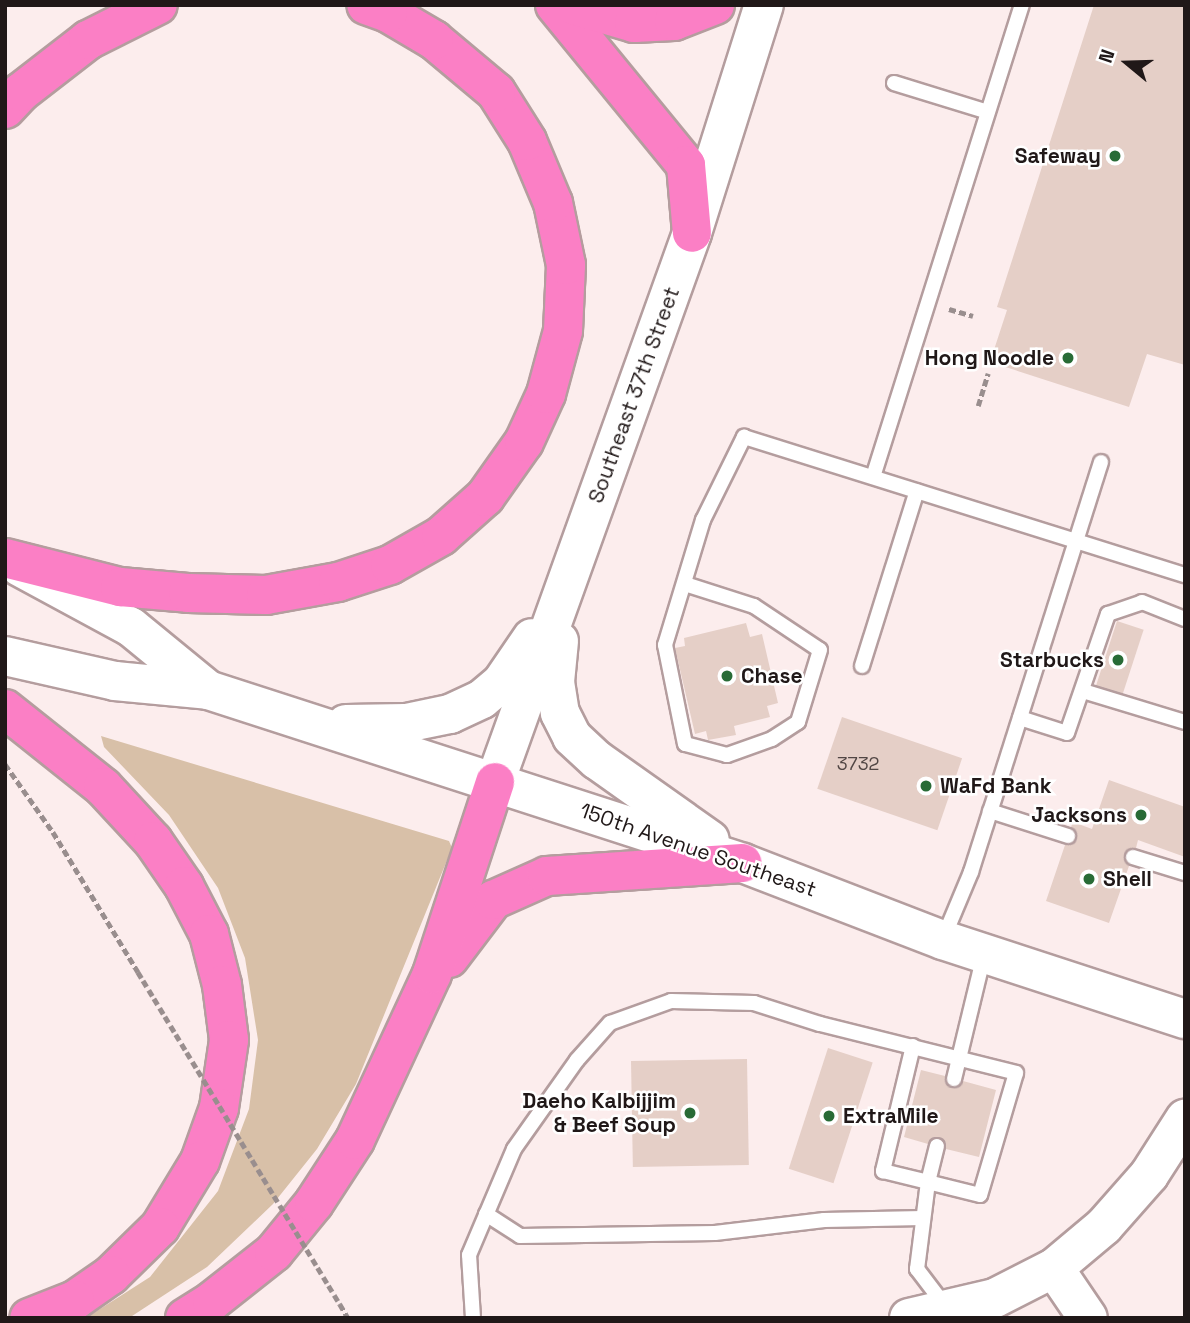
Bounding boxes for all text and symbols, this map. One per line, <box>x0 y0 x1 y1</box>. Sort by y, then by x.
north arrow <box>1092 28 1162 98</box>
text: N <box>1093 46 1121 66</box>
place label: Safeway <box>1015 143 1101 169</box>
marker: Safeway <box>1107 148 1123 164</box>
street label: Southeast 37th Street <box>583 283 685 507</box>
place label: Hong Noodle <box>925 345 1054 371</box>
marker: Hong Noodle <box>1060 350 1076 366</box>
place label: Starbucks <box>1000 647 1104 673</box>
marker: Starbucks <box>1110 652 1126 668</box>
place label: Chase <box>741 663 803 689</box>
marker: Chase <box>719 668 735 684</box>
house number: 3732 <box>837 753 879 775</box>
place label: WaFd Bank <box>940 773 1052 799</box>
marker: WaFd Bank <box>918 778 934 794</box>
street label: 150th Avenue Southeast <box>576 798 820 902</box>
place label: Jacksons <box>1031 802 1127 828</box>
marker: Jacksons <box>1133 807 1149 823</box>
place label: Shell <box>1103 866 1152 892</box>
marker: Shell <box>1081 871 1097 887</box>
place label: Daeho Kalbijjim & Beef Soup <box>522 1088 676 1138</box>
place label: ExtraMile <box>843 1103 939 1129</box>
marker: Daeho Kalbijjim & Beef Soup <box>682 1105 698 1121</box>
marker: ExtraMile <box>821 1108 837 1124</box>

